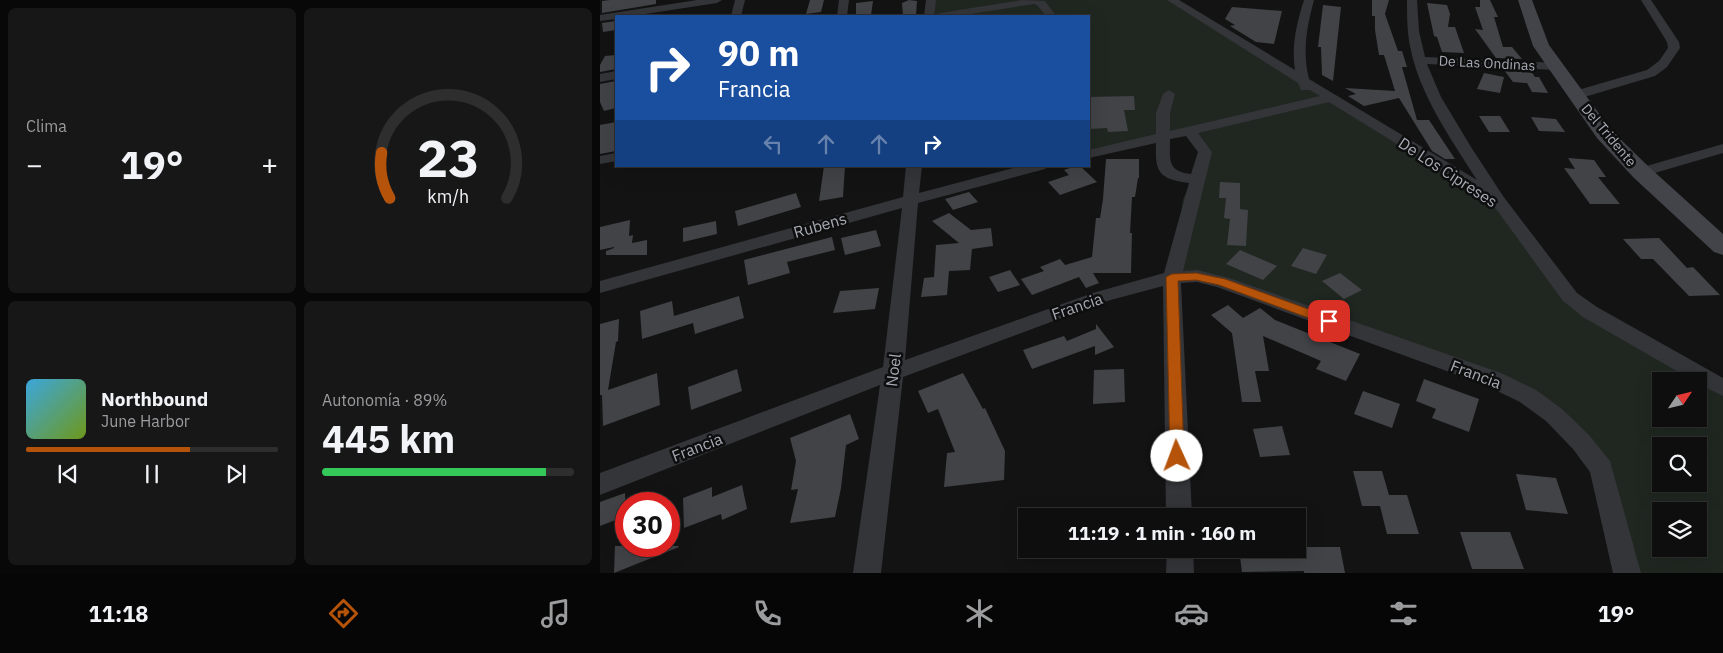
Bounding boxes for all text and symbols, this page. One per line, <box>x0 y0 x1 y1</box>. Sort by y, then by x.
text: 90 m <box>718 30 800 76</box>
icon: right <box>635 35 700 100</box>
street label: De Las Ondinas <box>1438 51 1536 75</box>
text: Francia <box>718 74 790 103</box>
street label: Del Tridente <box>1578 100 1641 170</box>
text: Clima <box>26 116 67 136</box>
text: 23 <box>417 124 479 191</box>
icon: left <box>759 130 787 158</box>
icon: ahead <box>812 130 840 158</box>
icon: ahead <box>865 130 893 158</box>
icon: right <box>918 130 946 158</box>
street label: De Los Cipreses <box>1395 133 1501 211</box>
text: 19° <box>120 140 184 189</box>
text: − <box>26 146 43 183</box>
text: + <box>261 146 278 183</box>
text: km/h <box>427 185 469 208</box>
street label: Rubens <box>791 208 849 242</box>
street label: Francia <box>1049 288 1106 324</box>
pin <box>1308 300 1350 342</box>
icon: arrive <box>1315 307 1343 335</box>
street label: Noel <box>881 352 905 388</box>
street label: Francia <box>1448 355 1505 393</box>
north arrow <box>1652 372 1708 428</box>
map controls <box>1652 372 1707 557</box>
text: Northbound <box>101 387 208 411</box>
text: Autonomía · 89% <box>322 390 447 410</box>
text: June Harbor <box>101 411 190 431</box>
text: 445 km <box>322 414 455 463</box>
street label: Francia <box>669 428 726 466</box>
position arrow <box>1150 429 1202 481</box>
button: search <box>1652 437 1707 492</box>
icon: previous <box>54 460 82 488</box>
icon: pause <box>138 460 166 488</box>
icon: next <box>222 460 250 488</box>
speed limit sign: 30 <box>615 492 680 557</box>
button: layers <box>1652 502 1707 557</box>
text: 11:19 · 1 min · 160 m <box>1068 521 1256 545</box>
icon: directions <box>326 596 361 631</box>
icon: music <box>538 596 573 631</box>
icon: phone <box>750 596 785 631</box>
icon: climate <box>962 596 997 631</box>
icon: car <box>1174 596 1209 631</box>
icon: filters <box>1386 596 1421 631</box>
text: 11:18 <box>89 599 149 628</box>
text: 19° <box>1598 599 1634 628</box>

